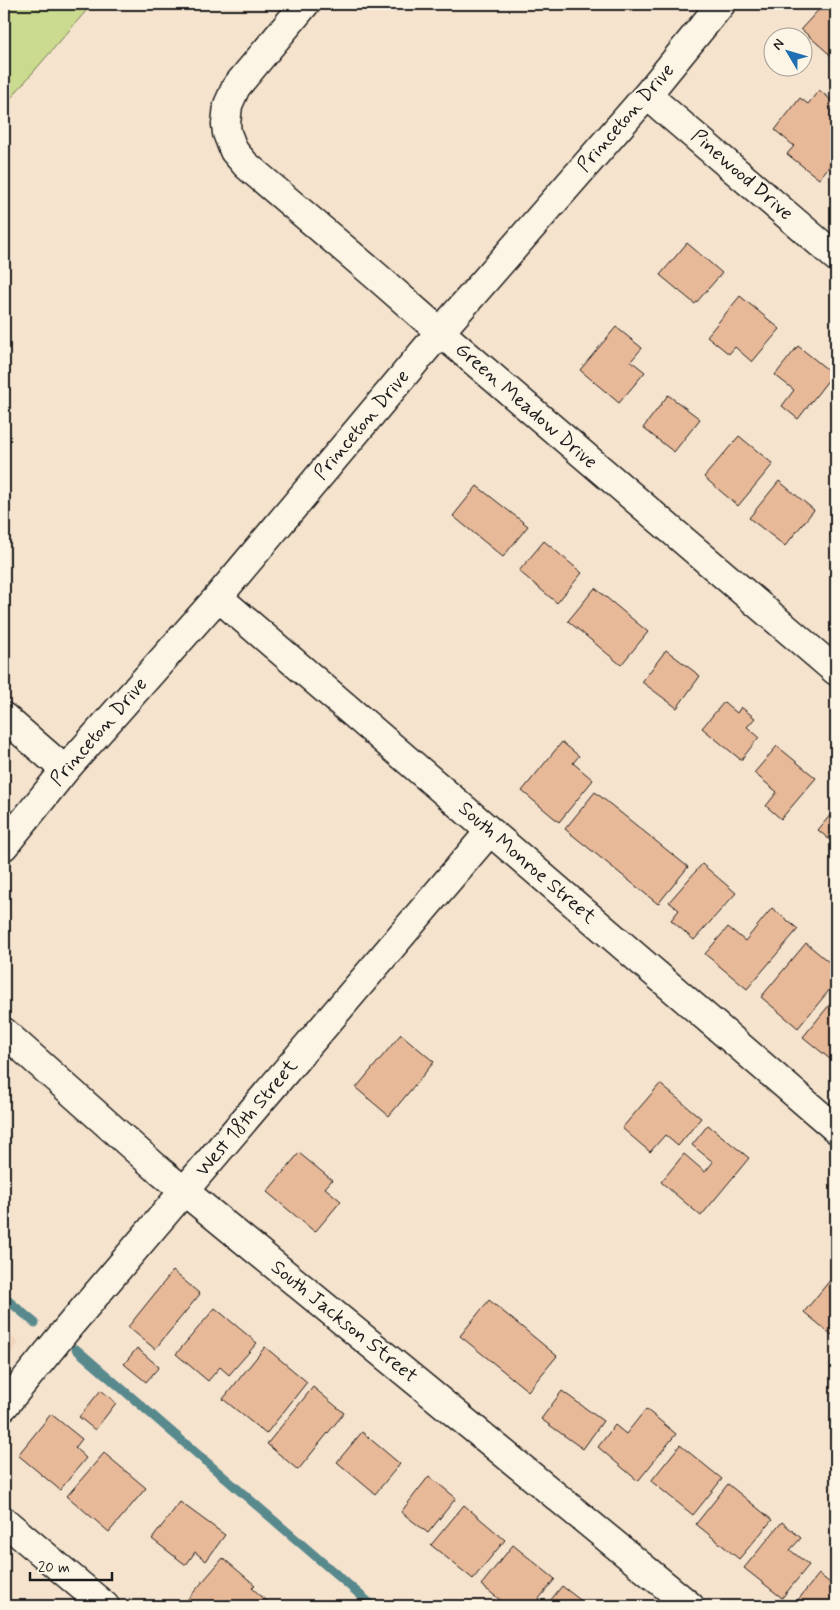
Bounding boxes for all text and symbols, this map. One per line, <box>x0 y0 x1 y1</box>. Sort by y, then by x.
north arrow <box>762 28 812 78</box>
text: N <box>769 35 789 54</box>
street label: Princeton Drive <box>571 58 681 178</box>
street label: Pinewood Drive <box>685 123 799 227</box>
street label: Green Meadow Drive <box>449 337 603 475</box>
street label: Princeton Drive <box>308 364 416 486</box>
street label: Princeton Drive <box>44 672 154 792</box>
street label: South Monroe Street <box>452 796 602 931</box>
street label: West 18th Street <box>190 1053 304 1183</box>
street label: South Jackson Street <box>265 1254 423 1390</box>
scale bar <box>30 1550 112 1582</box>
text: 20 m <box>38 1558 70 1578</box>

